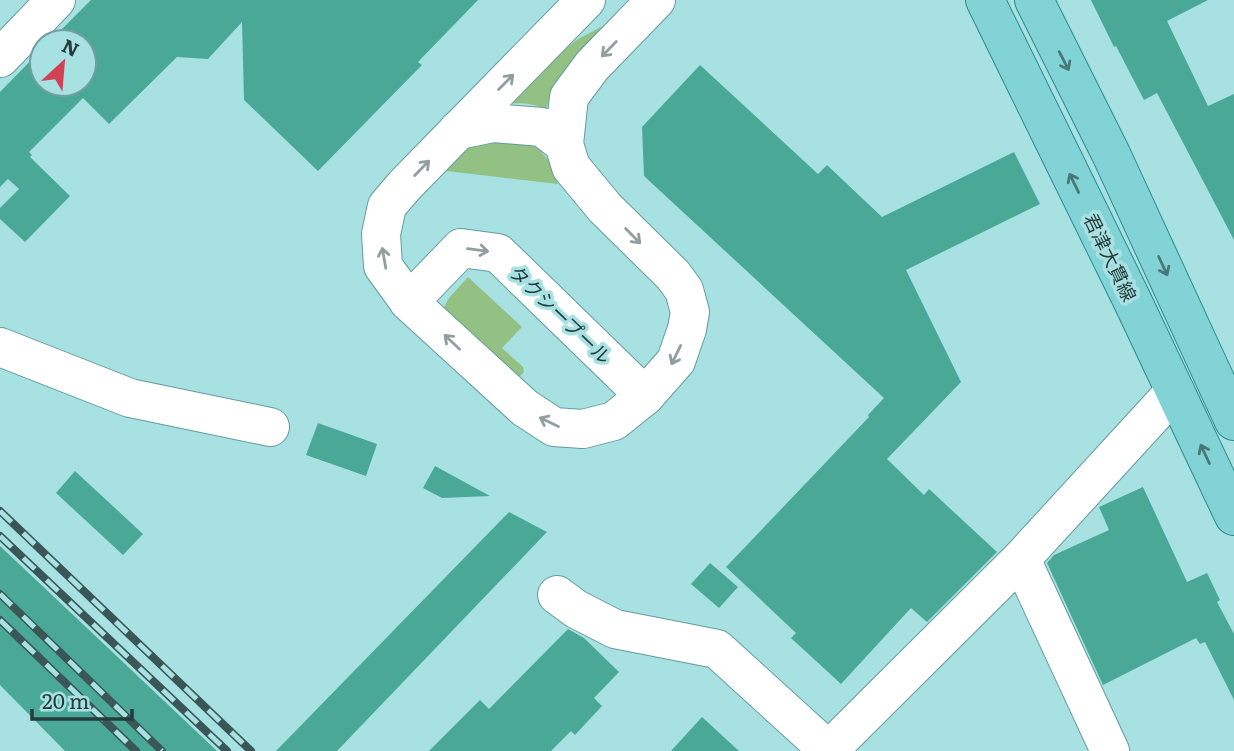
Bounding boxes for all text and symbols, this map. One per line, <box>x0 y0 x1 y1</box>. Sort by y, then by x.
north arrow <box>28 28 98 98</box>
text: N <box>58 31 84 63</box>
one-way arrow <box>601 40 618 57</box>
one-way arrow <box>1058 50 1072 71</box>
one-way arrow <box>497 74 514 91</box>
one-way arrow <box>413 160 430 177</box>
one-way arrow <box>1067 173 1081 194</box>
street label: 君津大貫線 <box>1078 208 1144 306</box>
one-way arrow <box>625 228 642 245</box>
one-way arrow <box>466 244 489 257</box>
one-way arrow <box>376 247 389 269</box>
one-way arrow <box>1157 255 1170 276</box>
street label: タクシープール <box>504 258 618 370</box>
one-way arrow <box>444 334 461 351</box>
one-way arrow <box>669 344 683 365</box>
one-way arrow <box>539 415 560 429</box>
one-way arrow <box>1197 444 1211 465</box>
scale bar <box>32 678 131 722</box>
text: 20 m <box>42 684 89 715</box>

